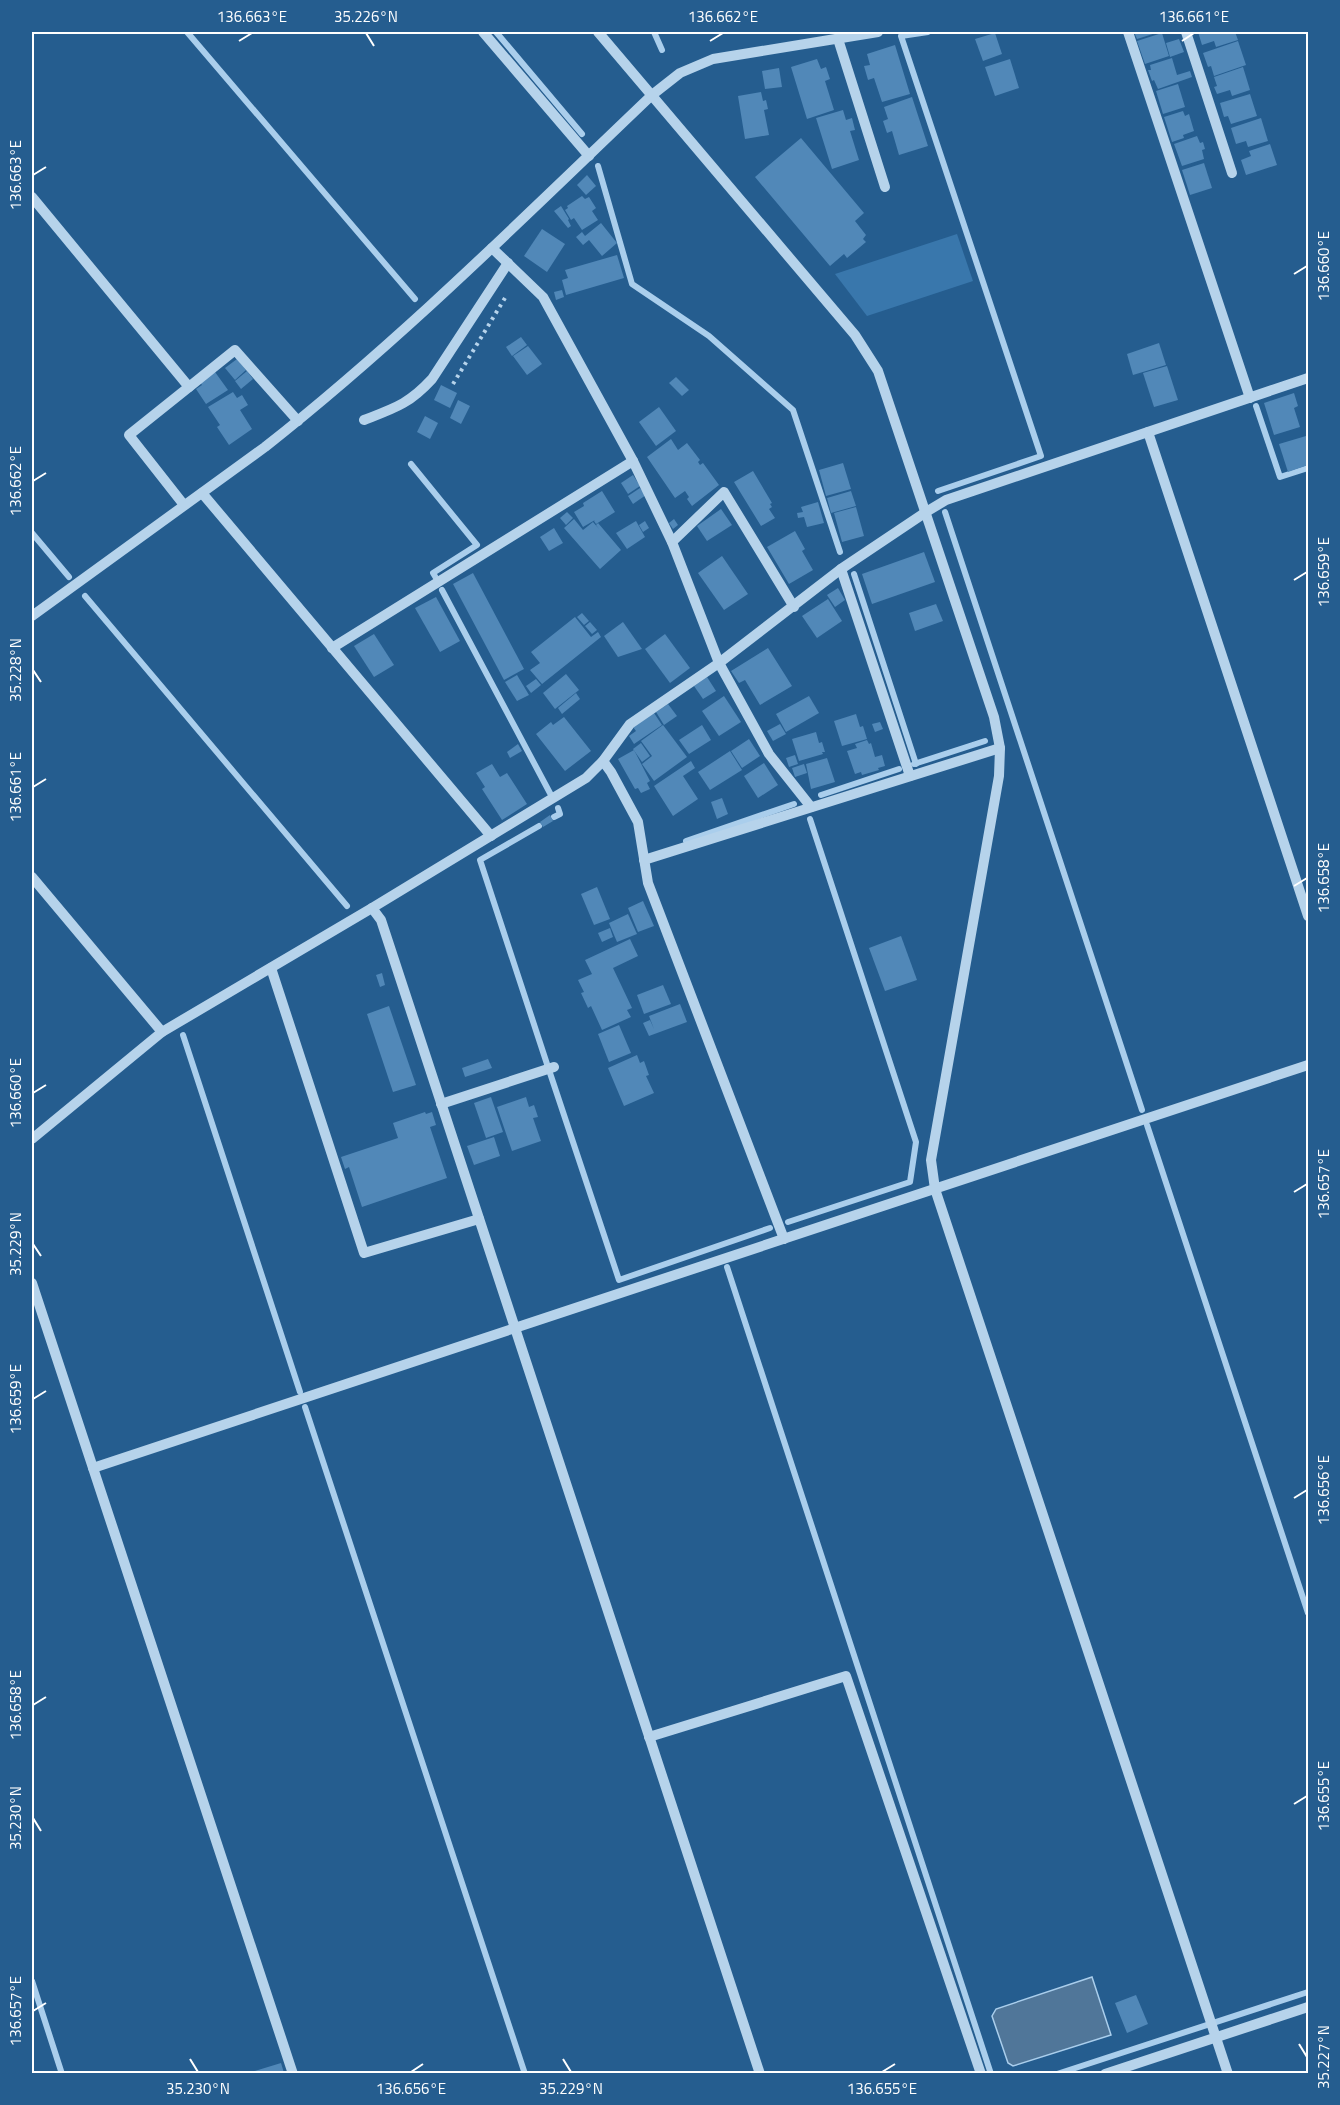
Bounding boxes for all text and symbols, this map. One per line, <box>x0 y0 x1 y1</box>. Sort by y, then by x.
text: 136.663°E <box>217 5 287 28</box>
text: 35.226°N <box>334 5 398 28</box>
text: 136.662°E <box>688 5 758 28</box>
text: 136.661°E <box>1159 5 1229 28</box>
text: 136.663°E <box>4 140 27 210</box>
text: 136.660°E <box>1312 231 1335 301</box>
text: 136.662°E <box>4 446 27 516</box>
text: 136.659°E <box>1312 537 1335 607</box>
text: 35.228°N <box>4 638 27 702</box>
text: 136.661°E <box>4 752 27 822</box>
text: 136.658°E <box>1312 843 1335 913</box>
text: 136.660°E <box>4 1058 27 1128</box>
text: 136.657°E <box>1312 1149 1335 1219</box>
text: 35.229°N <box>4 1212 27 1276</box>
text: 136.659°E <box>4 1364 27 1434</box>
text: 136.656°E <box>1312 1455 1335 1525</box>
text: 136.658°E <box>4 1670 27 1740</box>
text: 136.655°E <box>1312 1761 1335 1831</box>
text: 35.230°N <box>4 1786 27 1850</box>
text: 136.657°E <box>4 1976 27 2046</box>
text: 35.227°N <box>1312 2025 1335 2089</box>
text: 35.230°N <box>166 2077 230 2100</box>
text: 136.656°E <box>376 2077 446 2100</box>
text: 35.229°N <box>539 2077 603 2100</box>
text: 136.655°E <box>847 2077 917 2100</box>

